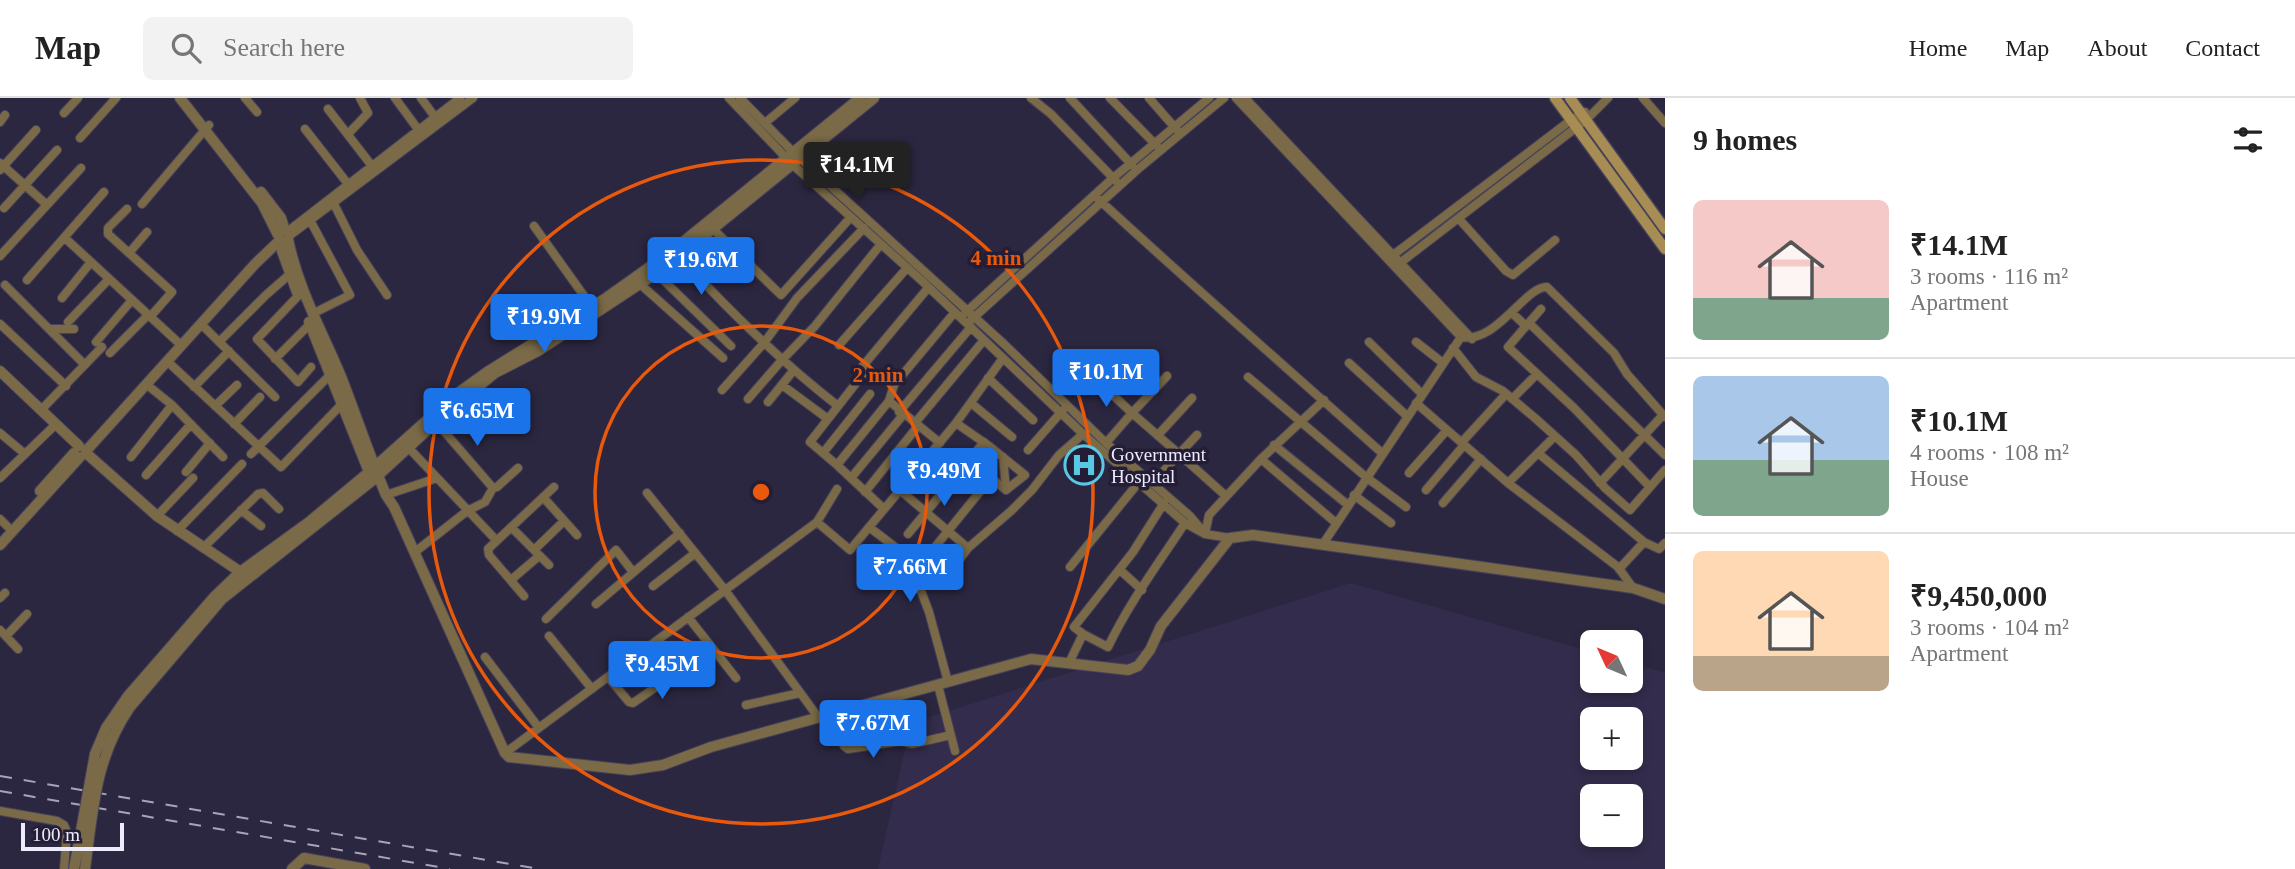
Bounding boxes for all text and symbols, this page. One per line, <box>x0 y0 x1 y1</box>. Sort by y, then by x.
search box <box>143 17 633 80</box>
icon: search <box>167 29 205 67</box>
text: Map <box>35 30 101 66</box>
text: Search here <box>223 33 345 62</box>
text: Home <box>1909 35 1967 61</box>
text: Map <box>2005 35 2049 61</box>
text: About <box>2087 35 2147 61</box>
text: Contact <box>2185 35 2260 61</box>
icon: filters <box>2229 121 2267 159</box>
text: 9 homes <box>1693 123 1797 156</box>
pin: ₹14.1M <box>800 142 914 202</box>
text: ₹14.1M <box>819 152 895 177</box>
icon: home <box>1749 228 1833 312</box>
text: ₹14.1M <box>1910 228 2008 261</box>
pin: ₹19.6M <box>644 238 758 297</box>
text: 4 min <box>971 246 1022 270</box>
text: ₹19.6M <box>663 247 739 272</box>
text: 3 rooms · 116 m² <box>1910 264 2068 289</box>
text: Apartment <box>1910 290 2008 315</box>
pin: ₹19.9M <box>487 294 601 354</box>
text: ₹19.9M <box>506 304 582 329</box>
pin: ₹10.1M <box>1049 350 1163 409</box>
text: ₹10.1M <box>1068 359 1144 384</box>
text: 2 min <box>853 363 904 387</box>
pin: ₹6.65M <box>420 388 534 448</box>
text: ₹6.65M <box>439 398 515 423</box>
icon: home <box>1749 404 1833 488</box>
text: ₹10.1M <box>1910 404 2008 437</box>
text: 4 rooms · 108 m² <box>1910 440 2069 465</box>
hospital icon: Government Hospital <box>1063 444 1105 486</box>
place label: Government Hospital <box>1111 444 1207 487</box>
pin: ₹9.49M <box>887 448 1001 508</box>
text: ₹9.49M <box>906 458 982 483</box>
text: House <box>1910 466 1969 491</box>
centre of rings <box>749 480 773 504</box>
pin: ₹7.66M <box>853 545 967 604</box>
text: ₹7.66M <box>872 554 948 579</box>
icon: home <box>1749 579 1833 663</box>
text: ₹9,450,000 <box>1910 579 2047 612</box>
text: 3 rooms · 104 m² <box>1910 615 2069 640</box>
north arrow <box>1580 630 1643 693</box>
map controls <box>1580 630 1643 847</box>
text: Apartment <box>1910 641 2008 666</box>
pin: ₹9.45M <box>605 642 719 701</box>
text: ₹9.45M <box>624 651 700 676</box>
pin: ₹7.67M <box>816 700 930 760</box>
button: + <box>1580 707 1643 770</box>
text: ₹7.67M <box>835 710 911 735</box>
button: − <box>1580 784 1643 847</box>
scale bar <box>21 820 124 852</box>
text: 100 m <box>32 824 80 845</box>

